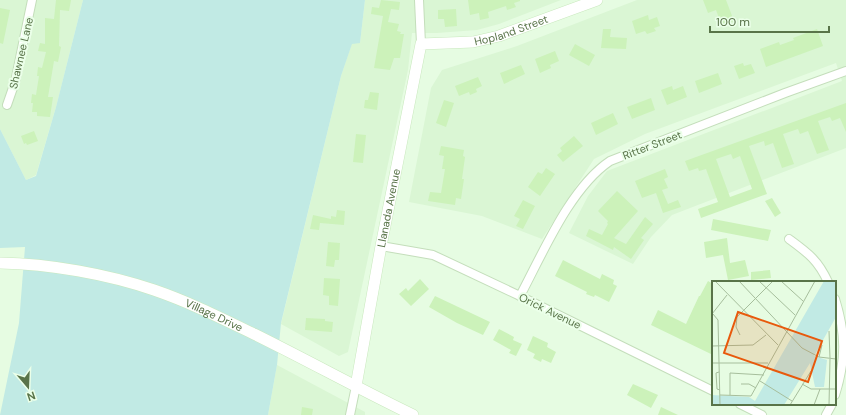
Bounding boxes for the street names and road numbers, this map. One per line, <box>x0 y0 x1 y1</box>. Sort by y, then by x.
street label: Hopland Street <box>473 12 550 48</box>
street label: Shawnee Lane <box>6 16 36 90</box>
street label: Ritter Street <box>621 127 683 163</box>
street label: Llanada Avenue <box>374 167 403 248</box>
street label: Orick Avenue <box>517 290 583 332</box>
street label: Village Drive <box>183 296 245 335</box>

